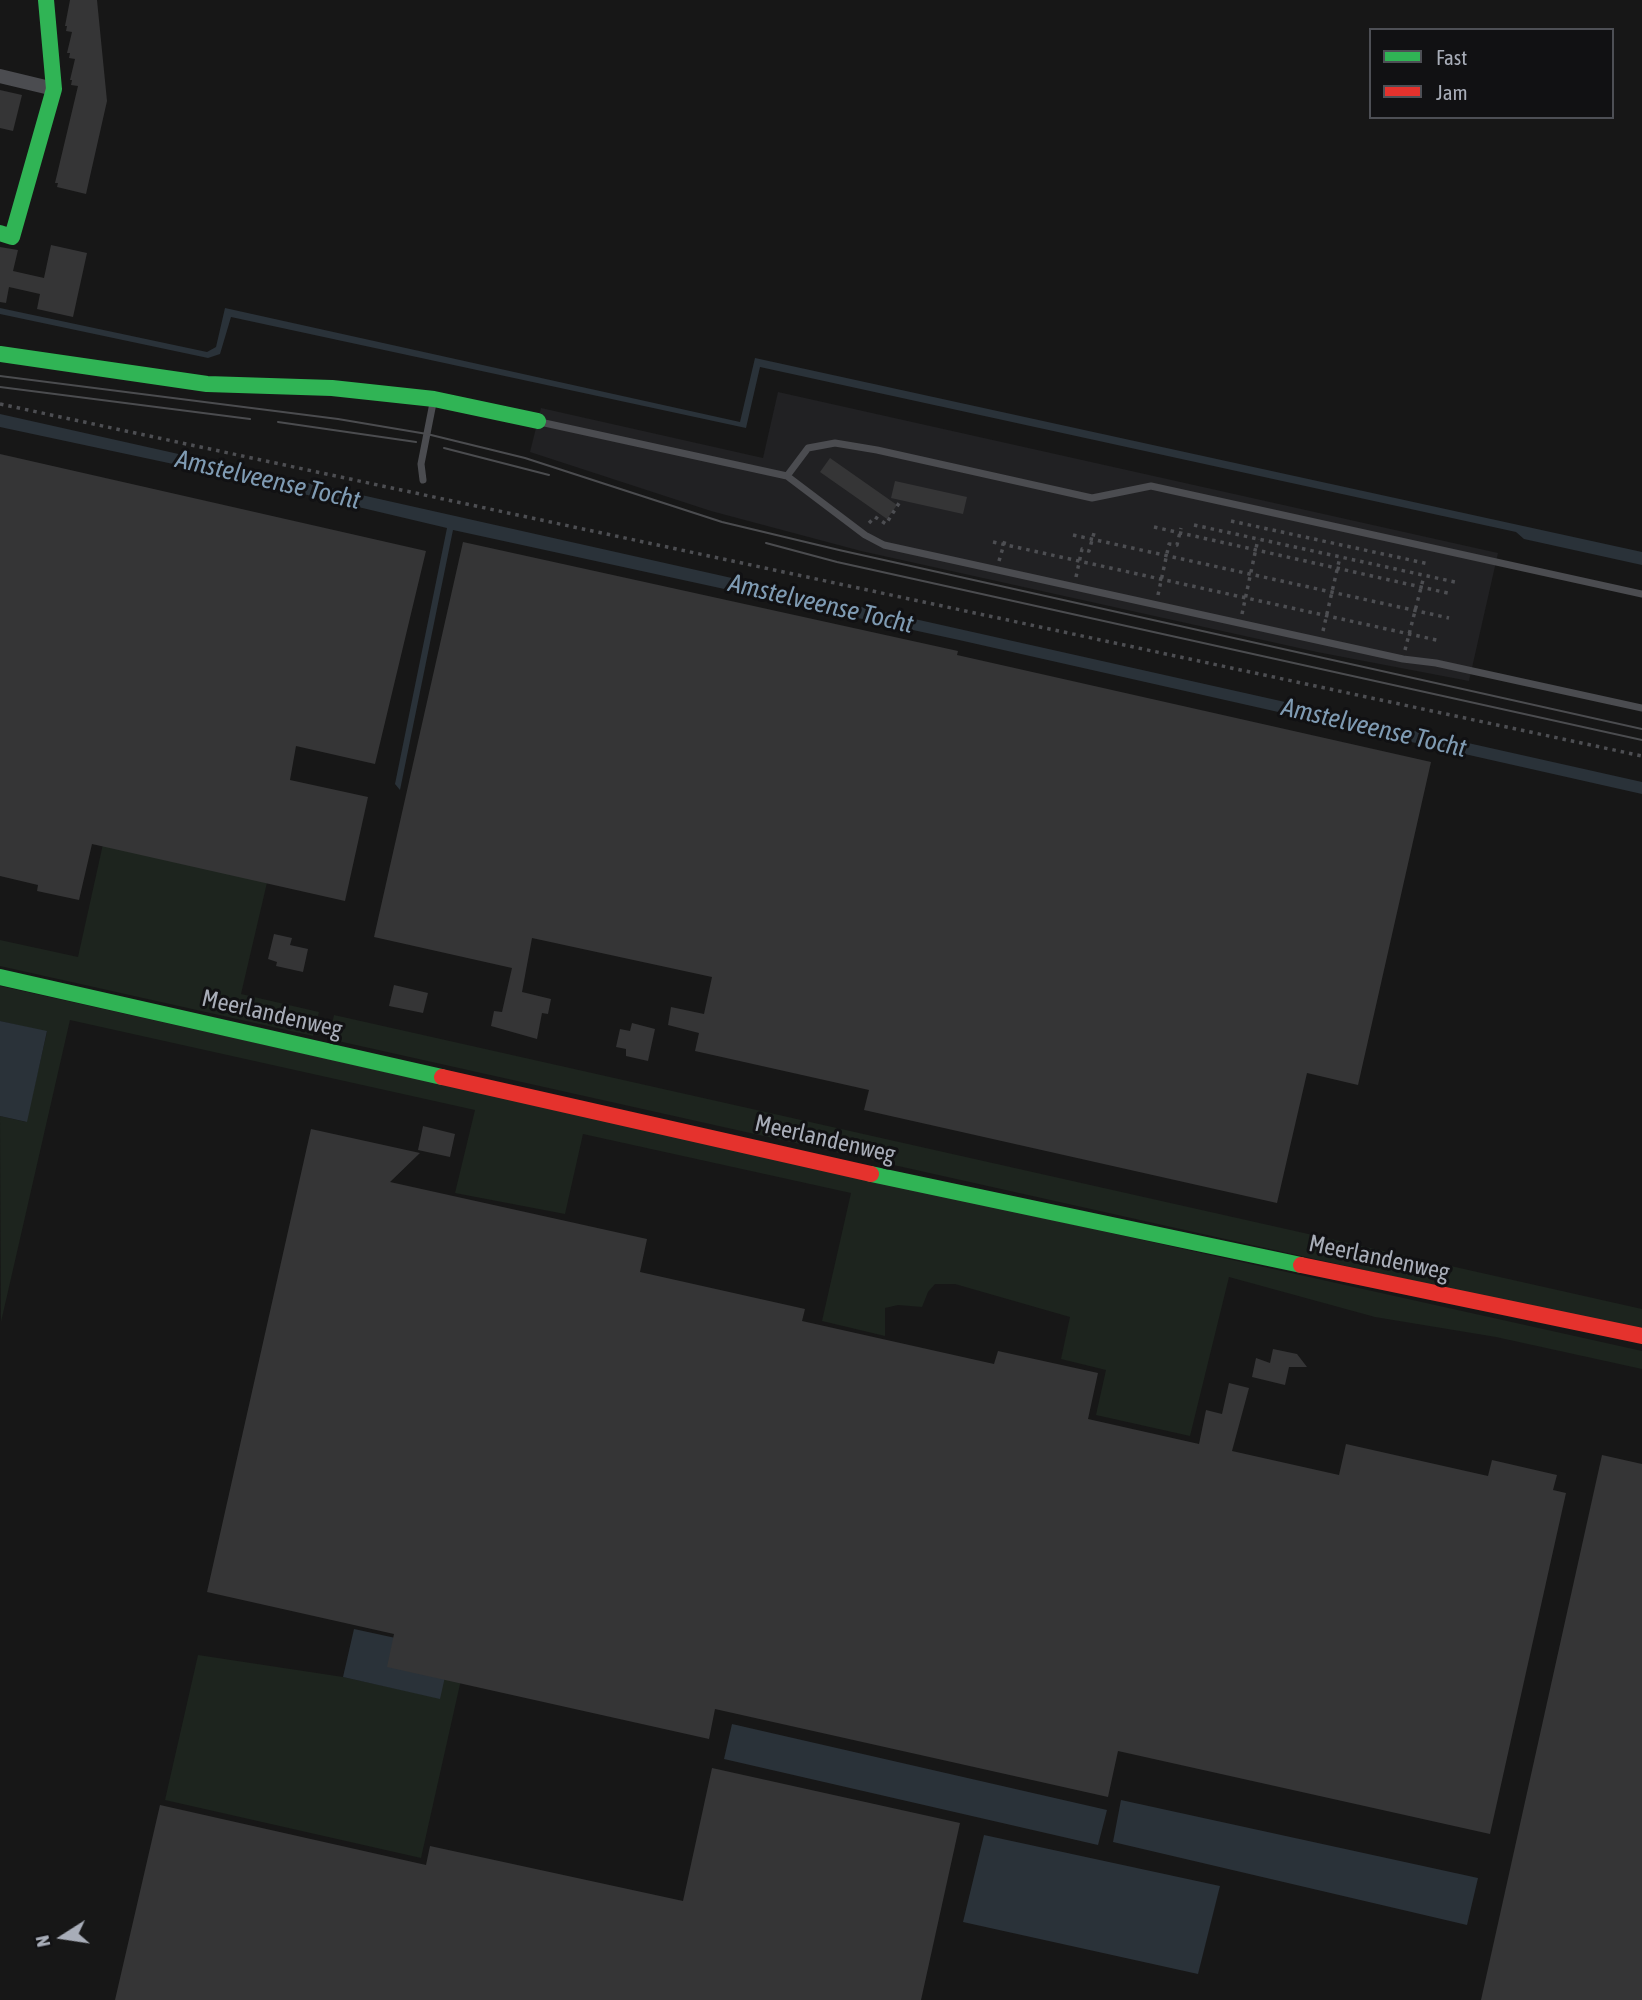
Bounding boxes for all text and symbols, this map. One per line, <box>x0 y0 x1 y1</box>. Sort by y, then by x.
legend <box>1369 28 1614 119</box>
text: Fast <box>1436 45 1467 69</box>
text: Jam <box>1436 80 1468 104</box>
water label: Amstelveense Tocht <box>173 444 363 516</box>
water label: Amstelveense Tocht <box>726 568 916 640</box>
water label: Amstelveense Tocht <box>1279 692 1469 764</box>
street label: Meerlandenweg <box>199 984 345 1044</box>
street label: Meerlandenweg <box>752 1109 898 1169</box>
street label: Meerlandenweg <box>1306 1229 1452 1287</box>
north arrow <box>28 1902 98 1972</box>
text: N <box>31 1934 54 1949</box>

